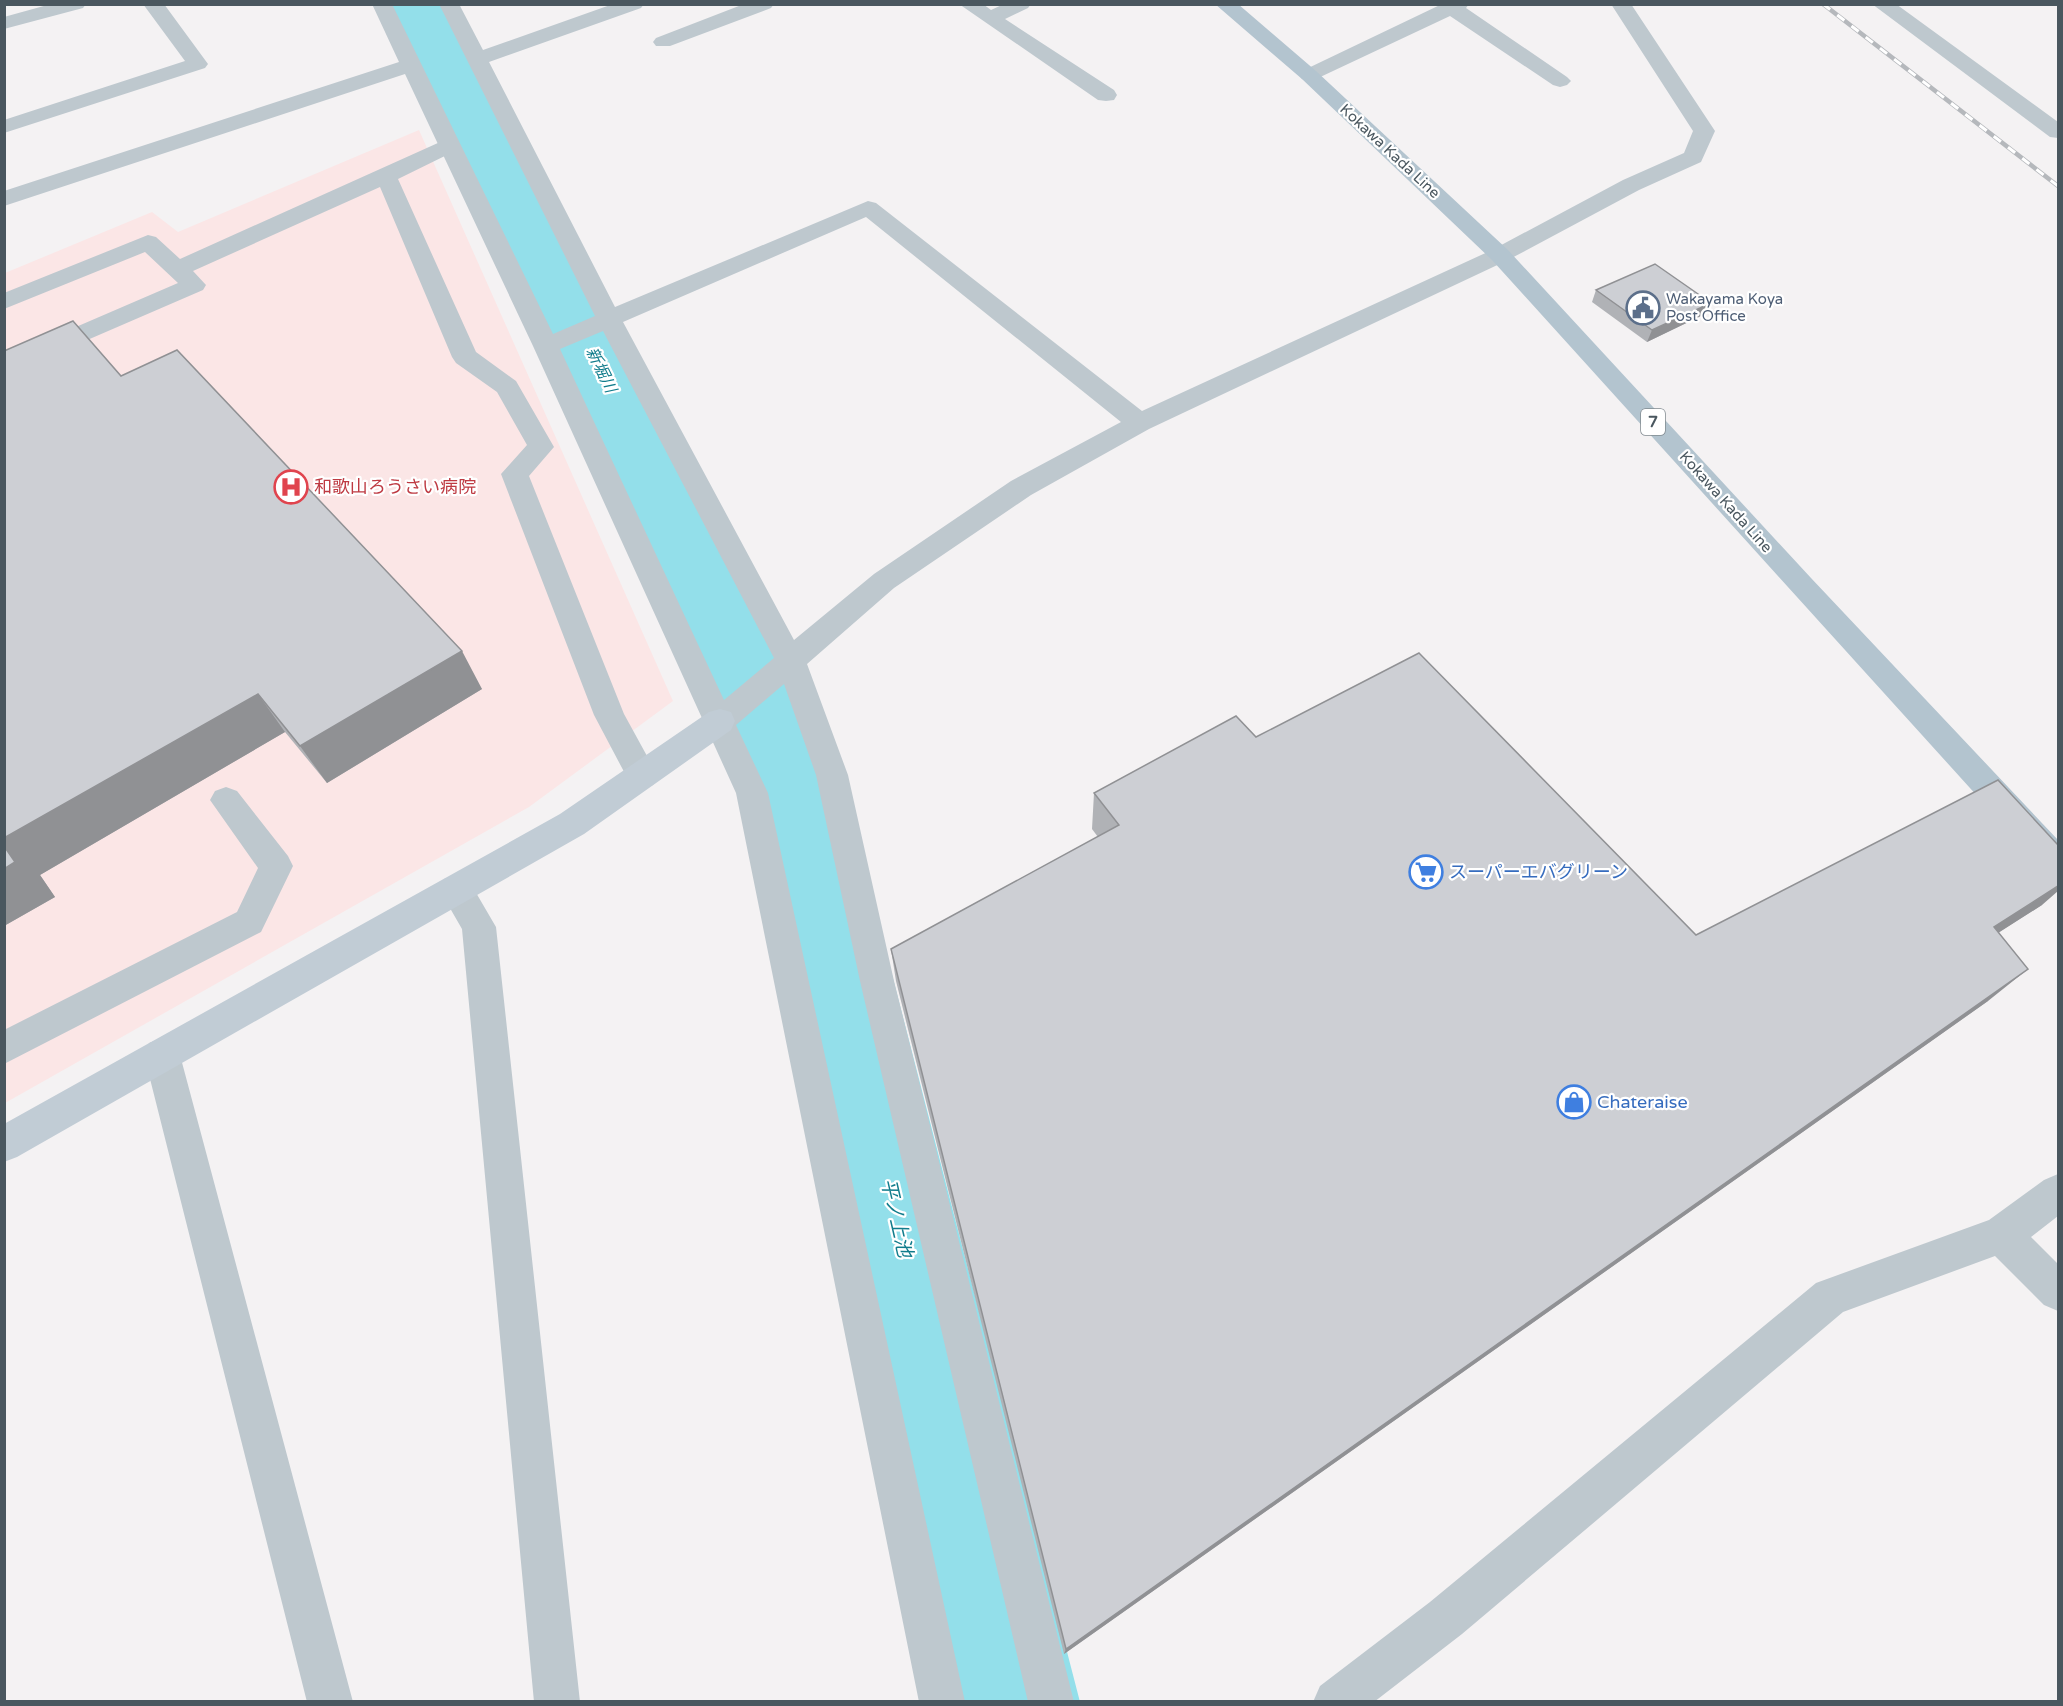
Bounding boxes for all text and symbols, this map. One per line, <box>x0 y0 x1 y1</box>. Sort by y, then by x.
street label: Kokawa Kada Line <box>1336 100 1444 202</box>
public building icon: Wakayama Koya Post Office <box>1625 290 1661 326</box>
place label: Wakayama Koya Post Office <box>1666 290 1783 325</box>
water label: 新堀川 <box>581 344 621 398</box>
road number: 7 <box>1641 409 1665 435</box>
street label: Kokawa Kada Line <box>1676 448 1776 556</box>
hospital icon: 和歌山ろうさい病院 <box>273 469 309 505</box>
place label: 和歌山ろうさい病院 <box>314 476 476 498</box>
supermarket icon: スーパーエバグリーン <box>1408 854 1444 890</box>
place label: スーパーエバグリーン <box>1449 861 1628 883</box>
shop icon: Chateraise <box>1556 1084 1592 1120</box>
place label: Chateraise <box>1597 1091 1688 1113</box>
water label: 平ノ上池 <box>875 1176 917 1262</box>

